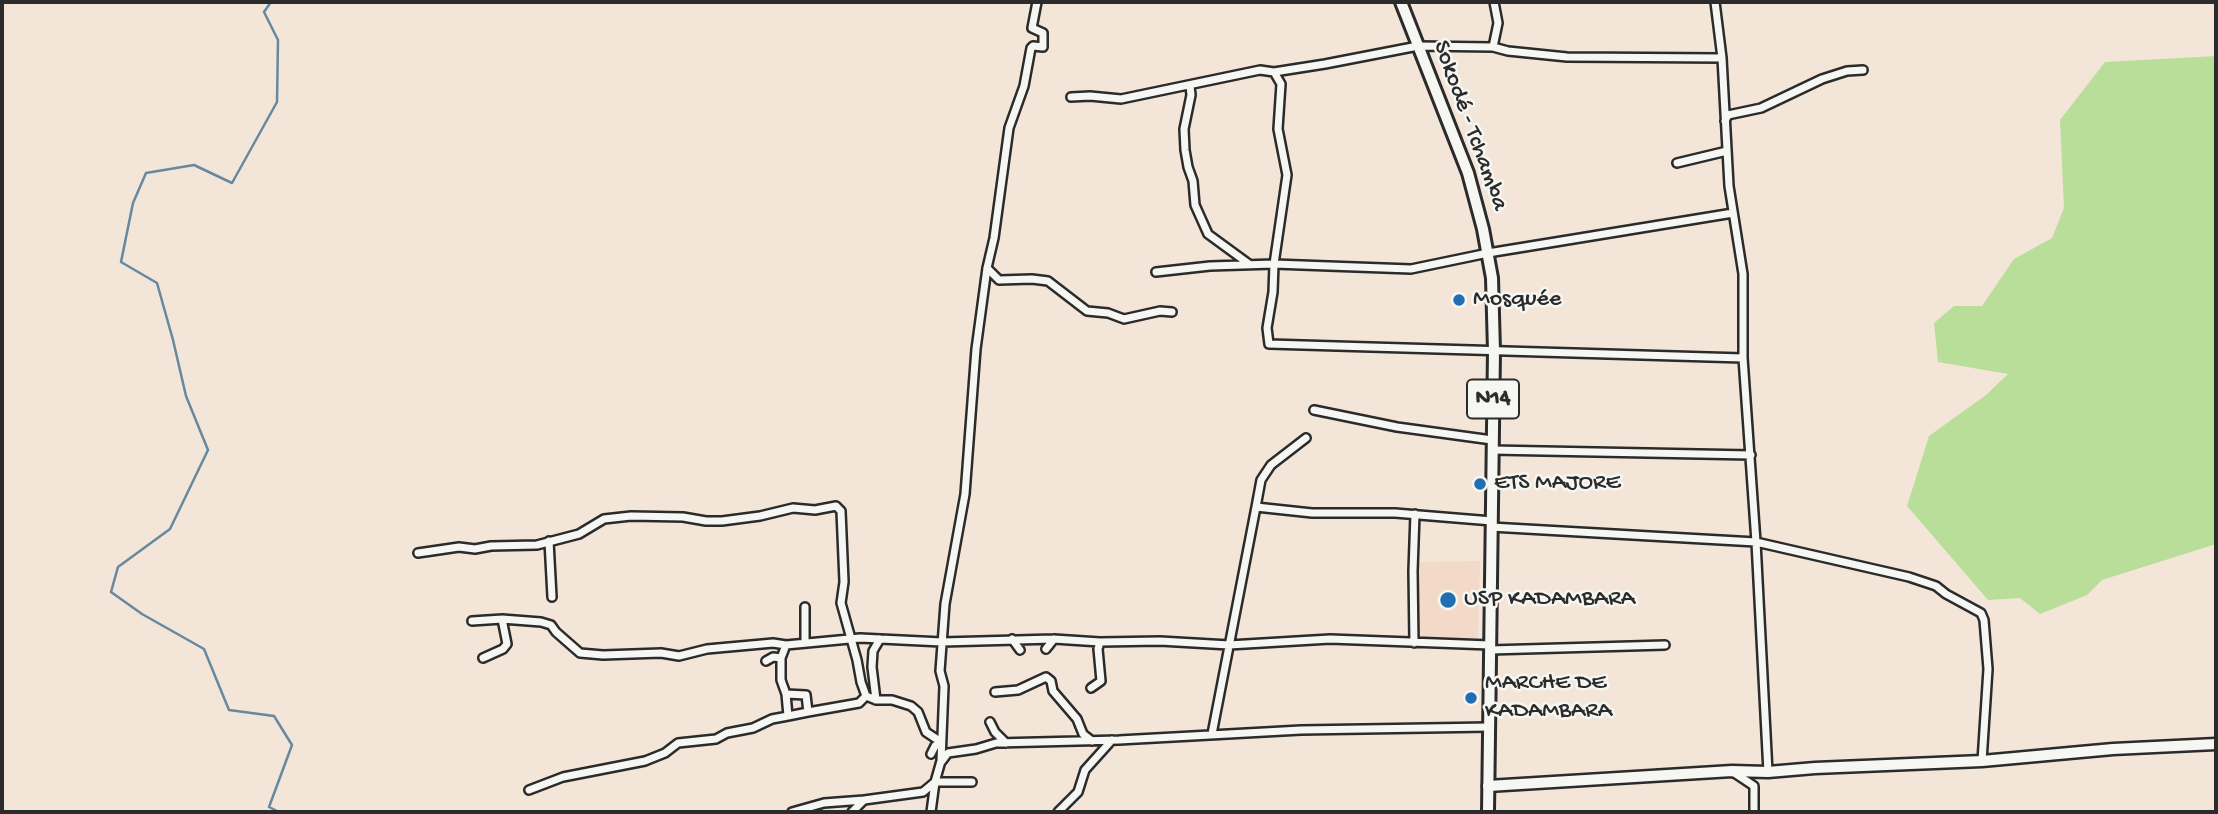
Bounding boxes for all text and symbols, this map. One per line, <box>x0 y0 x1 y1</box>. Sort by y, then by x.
street label: Sokodé - Tchamba <box>1425 37 1513 215</box>
place label: Mosquée <box>1473 286 1561 314</box>
marker: Mosquée <box>1451 292 1467 308</box>
road number: N14 <box>1467 380 1519 418</box>
place label: ETS MAJORE <box>1494 470 1621 498</box>
marker: ETS MAJORE <box>1472 476 1488 492</box>
place label: USP KADAMBARA <box>1464 586 1635 614</box>
marker: USP KADAMBARA <box>1438 590 1458 610</box>
place label: MARCHE DE KADAMBARA <box>1485 670 1612 726</box>
marker: MARCHE DE KADAMBARA <box>1463 690 1479 706</box>

